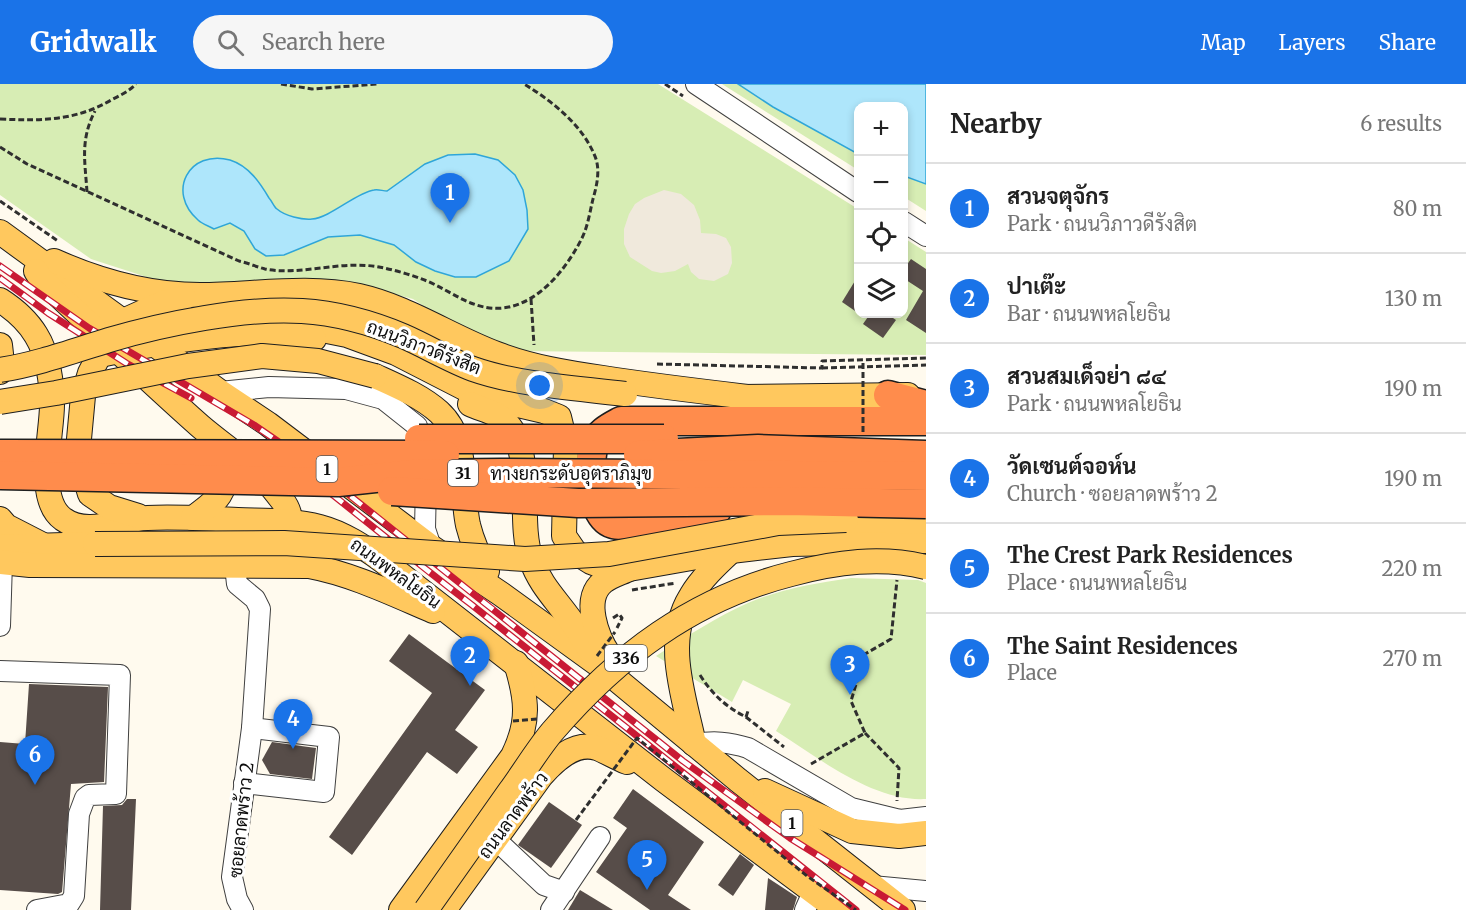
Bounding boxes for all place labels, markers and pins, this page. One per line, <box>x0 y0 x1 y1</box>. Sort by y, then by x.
pin: 1 <box>430 174 470 223</box>
pin: 2 <box>450 636 490 686</box>
pin: 3 <box>830 646 870 695</box>
pin: 4 <box>274 700 312 749</box>
pin: 6 <box>15 736 54 785</box>
pin: 5 <box>628 840 666 890</box>

